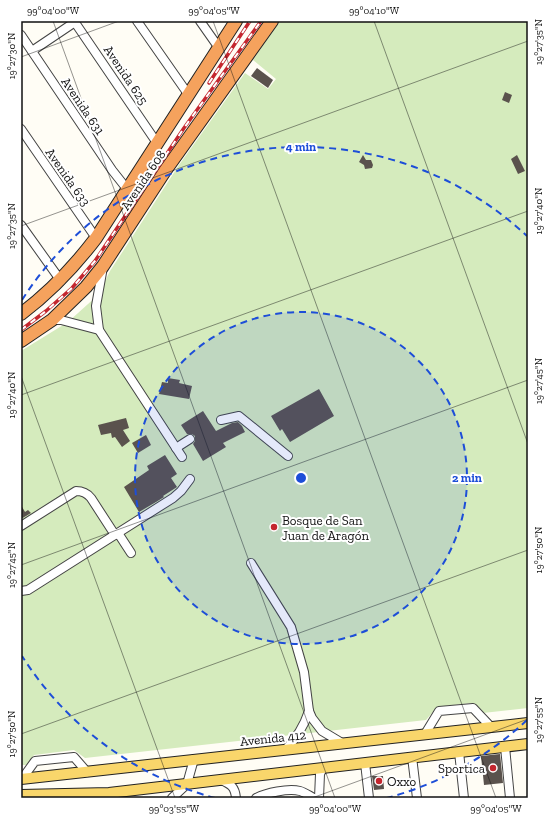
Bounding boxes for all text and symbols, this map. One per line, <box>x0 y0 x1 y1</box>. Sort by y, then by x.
text: 99°04'00"W <box>27 5 80 17</box>
text: 99°04'05"W <box>188 5 240 17</box>
text: 99°04'10"W <box>349 5 400 17</box>
text: 19°27'35"N <box>533 18 545 65</box>
text: 19°27'30"N <box>6 32 18 79</box>
street label: Avenida 625 <box>101 43 151 108</box>
street label: Avenida 631 <box>58 74 108 138</box>
text: 4 min <box>286 140 316 154</box>
street label: Avenida 633 <box>43 145 93 209</box>
street label: Avenida 608 <box>117 147 169 213</box>
text: 19°27'40"N <box>533 187 545 234</box>
text: 19°27'35"N <box>6 202 18 249</box>
text: 19°27'45"N <box>533 357 545 404</box>
text: 19°27'40"N <box>6 371 18 418</box>
centre of rings <box>294 471 308 485</box>
text: 2 min <box>452 471 482 485</box>
place label: Bosque de San Juan de Aragón <box>282 513 369 543</box>
marker: Bosque de San Juan de Aragón <box>269 522 279 532</box>
text: 19°27'50"N <box>533 526 545 573</box>
text: 19°27'45"N <box>6 541 18 588</box>
text: 19°27'55"N <box>533 696 545 743</box>
text: 19°27'50"N <box>6 710 18 757</box>
street label: Avenida 412 <box>239 727 307 749</box>
place label: Sportica <box>438 761 486 776</box>
marker: Sportica <box>488 763 498 773</box>
place label: Oxxo <box>387 774 417 789</box>
marker: Oxxo <box>374 776 384 786</box>
text: 99°03'55"W <box>149 803 200 815</box>
text: 99°04'00"W <box>309 803 362 815</box>
text: 99°04'05"W <box>470 803 522 815</box>

